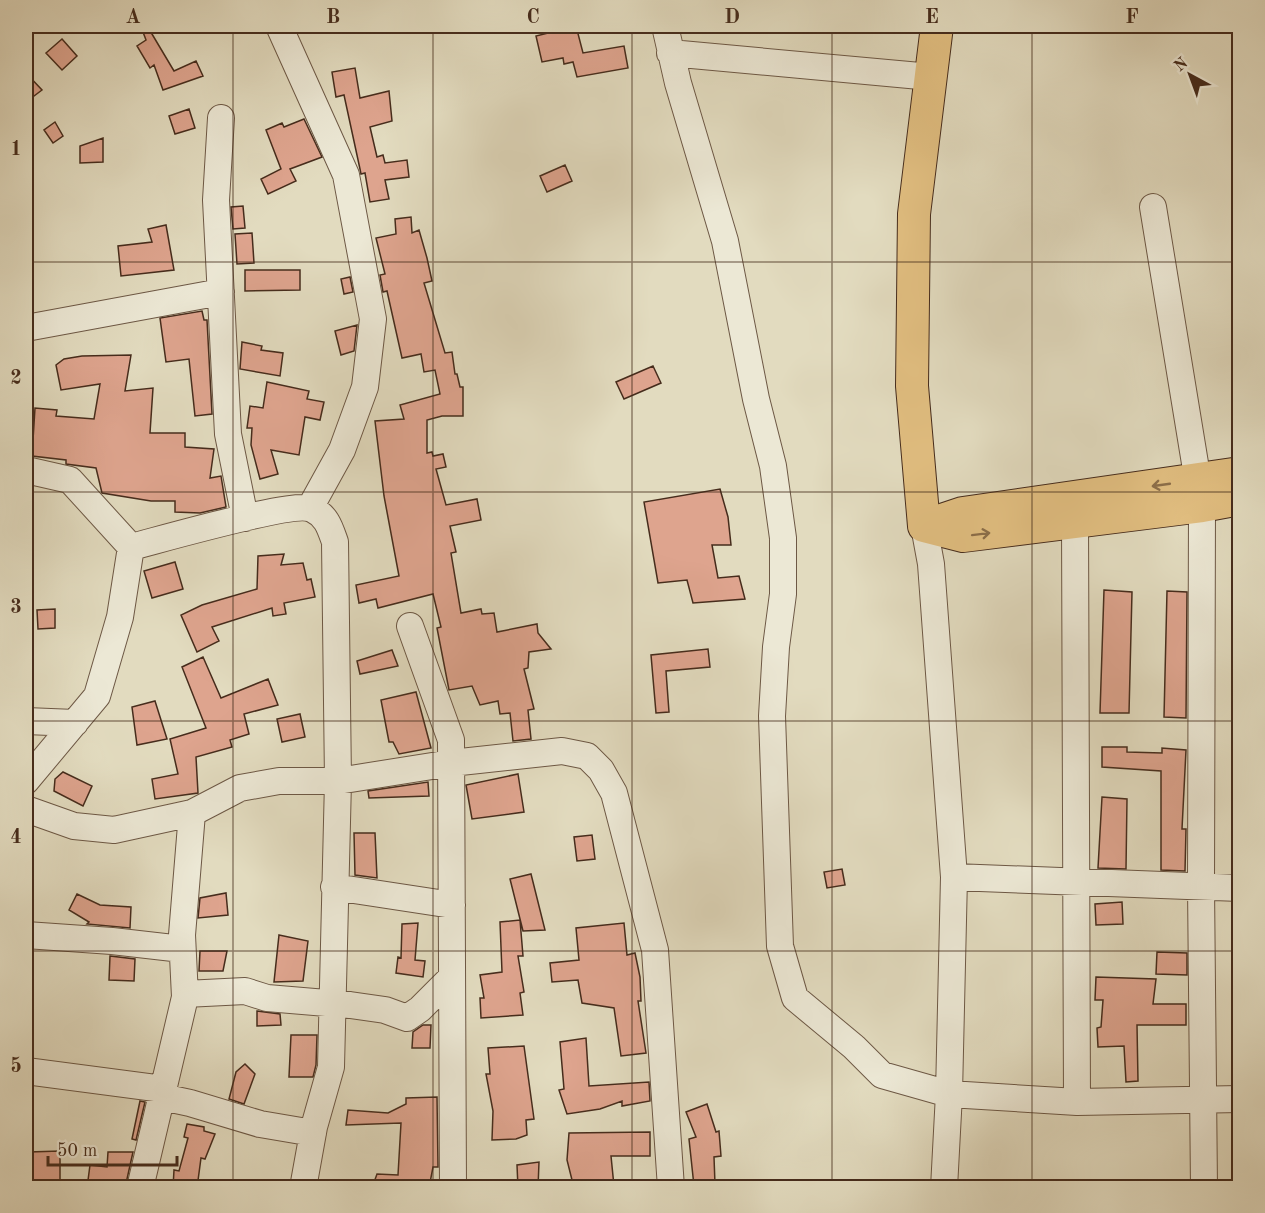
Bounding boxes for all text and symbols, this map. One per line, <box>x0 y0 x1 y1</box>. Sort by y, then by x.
text: A <box>125 8 141 28</box>
text: B <box>326 8 340 28</box>
text: C <box>526 8 540 28</box>
text: D <box>724 8 740 28</box>
text: E <box>925 8 939 28</box>
text: F <box>1125 8 1139 28</box>
north arrow <box>1160 45 1220 105</box>
text: N <box>1172 55 1192 75</box>
text: 1 <box>10 140 22 160</box>
text: 2 <box>10 369 22 389</box>
one-way arrow <box>1152 479 1171 490</box>
one-way arrow <box>971 528 991 539</box>
text: 3 <box>10 598 22 618</box>
text: 4 <box>10 828 22 848</box>
text: 5 <box>10 1056 22 1077</box>
scale bar <box>48 1129 177 1167</box>
text: 50 m <box>57 1142 97 1160</box>

